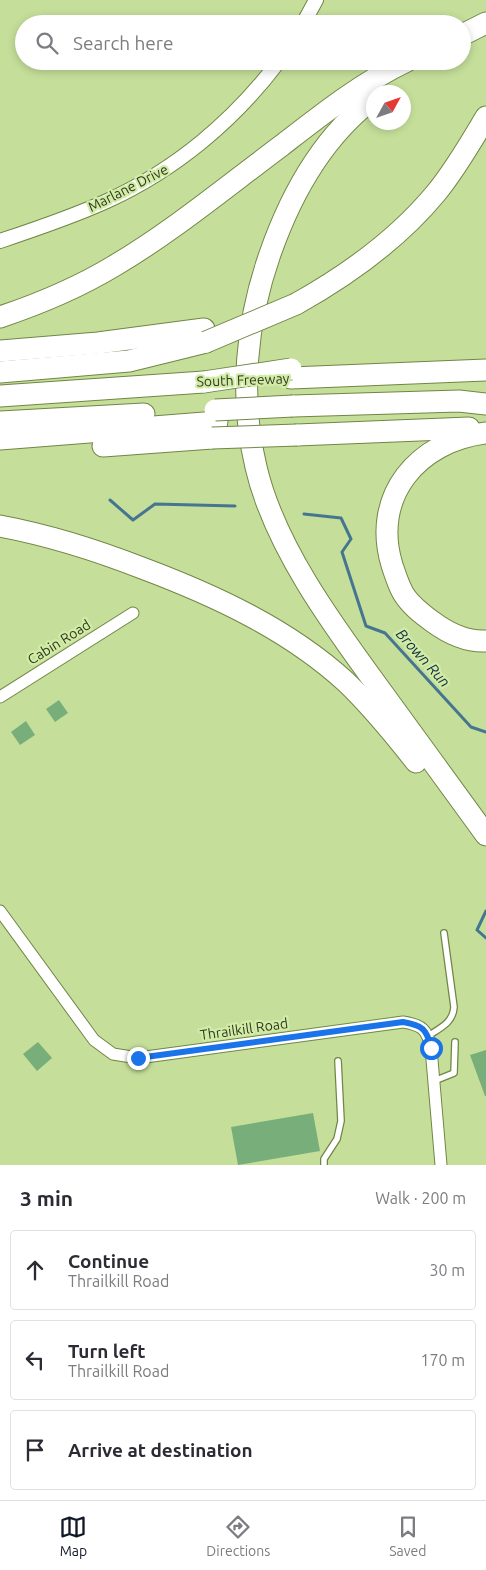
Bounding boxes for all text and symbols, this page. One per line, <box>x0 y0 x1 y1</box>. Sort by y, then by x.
search box <box>15 15 471 70</box>
icon: search <box>33 29 61 57</box>
text: Search here <box>73 32 173 54</box>
north arrow <box>366 85 411 130</box>
street label: Marlane Drive <box>85 161 171 215</box>
street label: South Freeway <box>196 370 290 390</box>
street label: Cabin Road <box>25 616 93 668</box>
water label: Brown Run <box>393 625 454 690</box>
street label: Thrailkill Road <box>199 1015 289 1043</box>
route start <box>420 1037 443 1060</box>
route end <box>127 1047 150 1070</box>
text: 3 min <box>20 1186 73 1210</box>
text: Walk · 200 m <box>375 1189 466 1207</box>
text: Continue <box>68 1250 149 1272</box>
icon: ahead <box>21 1256 49 1284</box>
text: 30 m <box>429 1261 465 1279</box>
text: Thrailkill Road <box>68 1272 169 1290</box>
text: Turn left <box>68 1340 146 1362</box>
icon: left <box>21 1346 49 1374</box>
text: 170 m <box>420 1351 465 1369</box>
text: Thrailkill Road <box>68 1362 169 1380</box>
icon: arrive <box>21 1436 49 1464</box>
text: Arrive at destination <box>68 1439 253 1461</box>
tab: Map <box>59 1513 87 1559</box>
tab: Directions <box>206 1513 270 1559</box>
tab: Saved <box>389 1513 427 1559</box>

